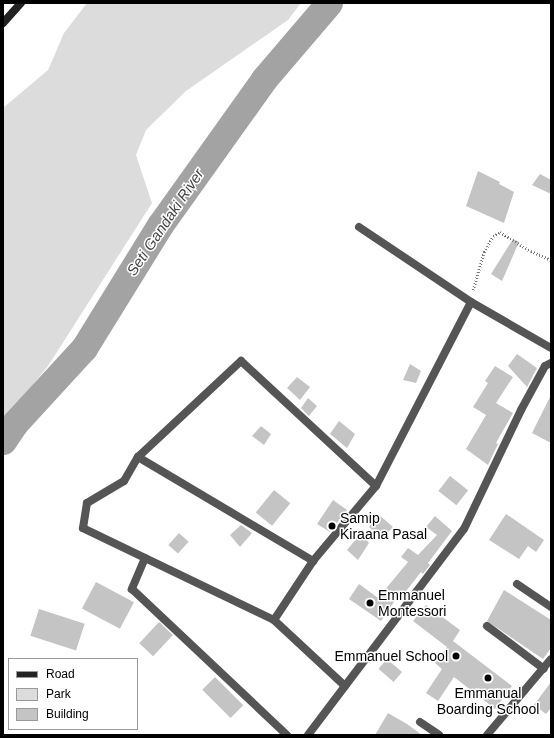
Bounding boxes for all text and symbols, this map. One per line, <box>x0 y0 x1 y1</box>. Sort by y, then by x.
water label: Seti Gandaki River <box>123 165 207 279</box>
place label: Samip Kiraana Pasal <box>340 510 427 542</box>
marker: Samip Kiraana Pasal <box>327 521 337 531</box>
place label: Emmanuel Montessori <box>378 587 446 620</box>
marker: Emmanuel Montessori <box>365 598 375 608</box>
place label: Emmanuel School <box>334 648 448 664</box>
marker: Emmanuel School <box>451 651 461 661</box>
legend <box>8 658 138 730</box>
text: Road <box>46 667 75 681</box>
marker: Emmanual Boarding School <box>483 673 493 683</box>
place label: Emmanual Boarding School <box>437 685 539 718</box>
text: Park <box>46 687 71 701</box>
text: Building <box>46 707 89 721</box>

